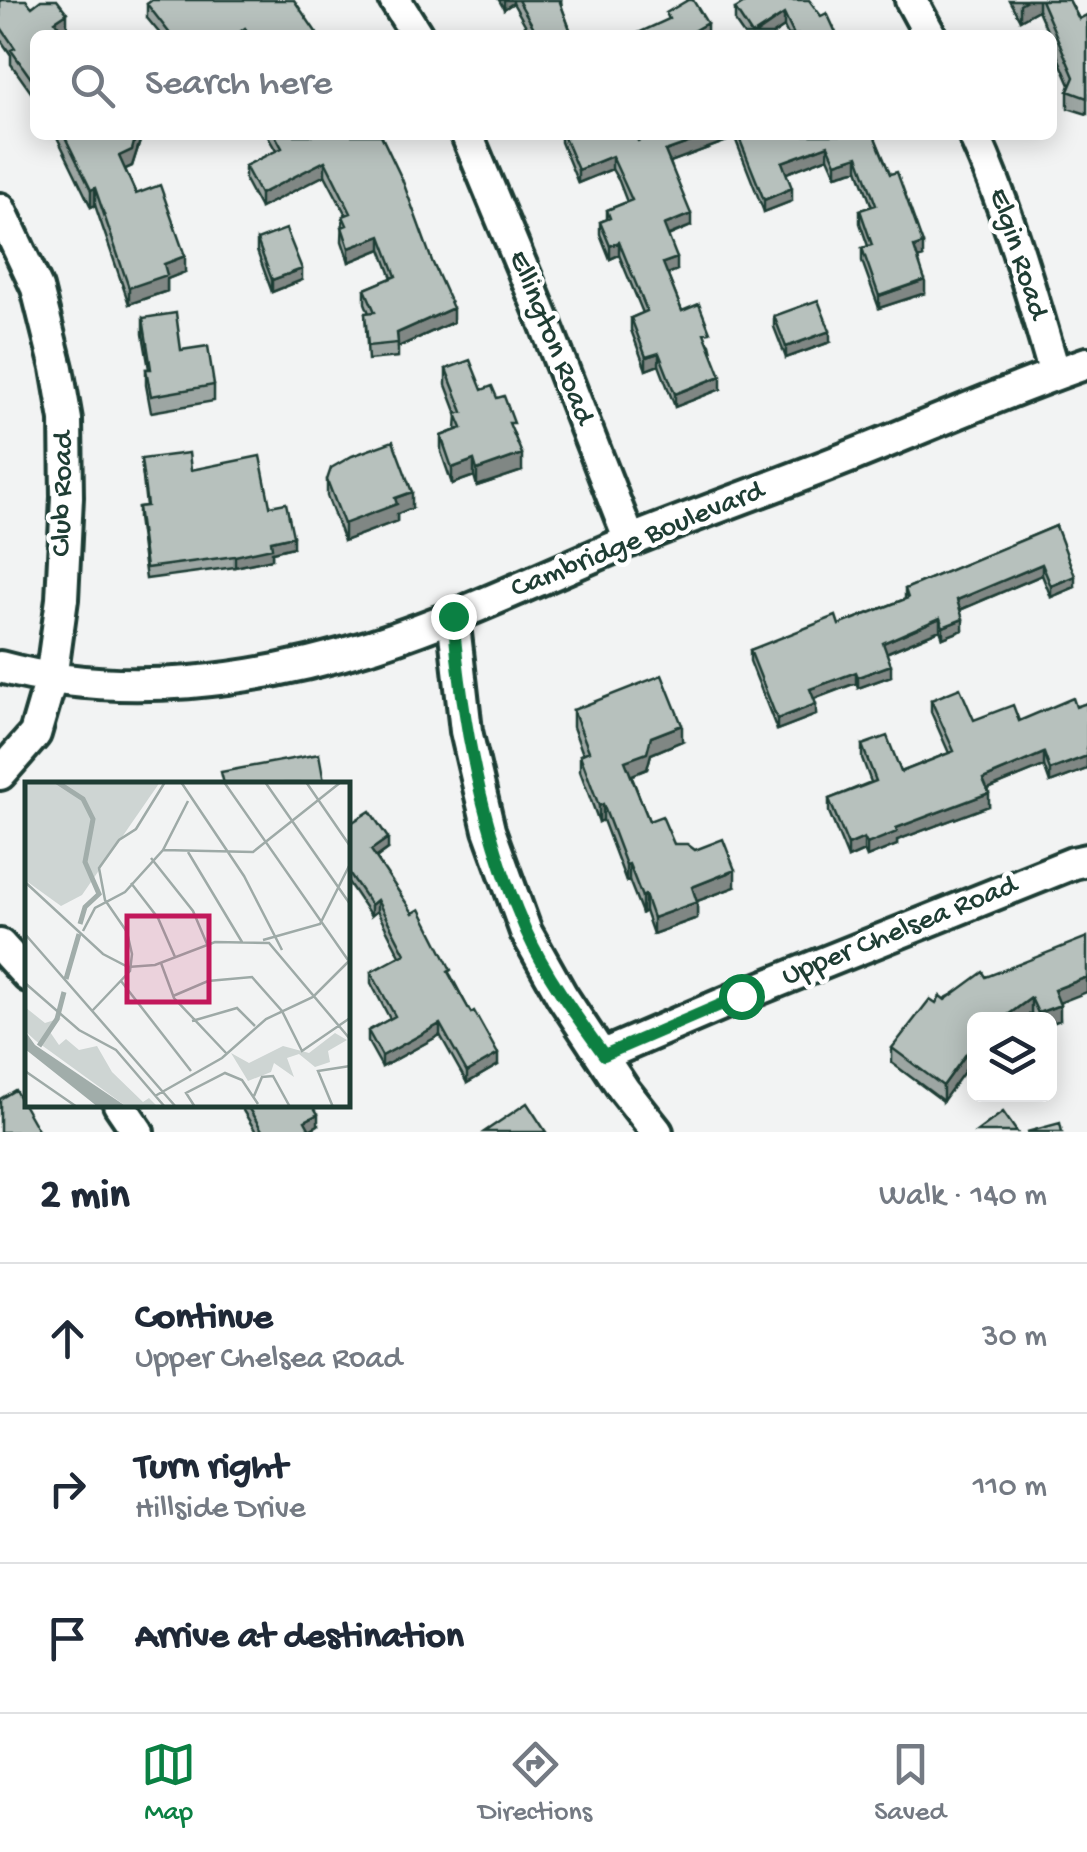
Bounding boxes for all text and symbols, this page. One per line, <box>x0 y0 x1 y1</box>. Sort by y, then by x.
search box <box>30 30 1057 140</box>
icon: search <box>65 58 120 113</box>
text: Search here <box>145 63 332 107</box>
street label: Elgin Road <box>979 184 1055 326</box>
street label: Ellington Road <box>499 246 602 432</box>
street label: Club Road <box>45 429 83 557</box>
street label: Cambridge Boulevard <box>506 473 772 608</box>
route end <box>431 594 477 640</box>
inset map <box>25 782 350 1107</box>
street label: Upper Chelsea Road <box>777 868 1025 995</box>
route start <box>719 974 765 1020</box>
map controls <box>967 1012 1057 1102</box>
button: layers <box>967 1012 1057 1102</box>
text: 2 min <box>40 1173 129 1222</box>
text: Walk · 140 m <box>879 1178 1047 1216</box>
text: Continue <box>135 1297 273 1341</box>
icon: ahead <box>40 1311 95 1366</box>
text: 30 m <box>982 1319 1047 1357</box>
text: Upper Chelsea Road <box>135 1341 402 1379</box>
text: Turn right <box>135 1447 287 1491</box>
icon: right <box>40 1461 95 1516</box>
text: 110 m <box>973 1469 1047 1507</box>
text: Hillside Drive <box>135 1491 306 1529</box>
icon: arrive <box>40 1611 95 1666</box>
text: Arrive at destination <box>135 1616 464 1660</box>
tab: Map <box>141 1737 196 1830</box>
tab: Directions <box>478 1737 592 1830</box>
tab: Saved <box>874 1737 946 1830</box>

